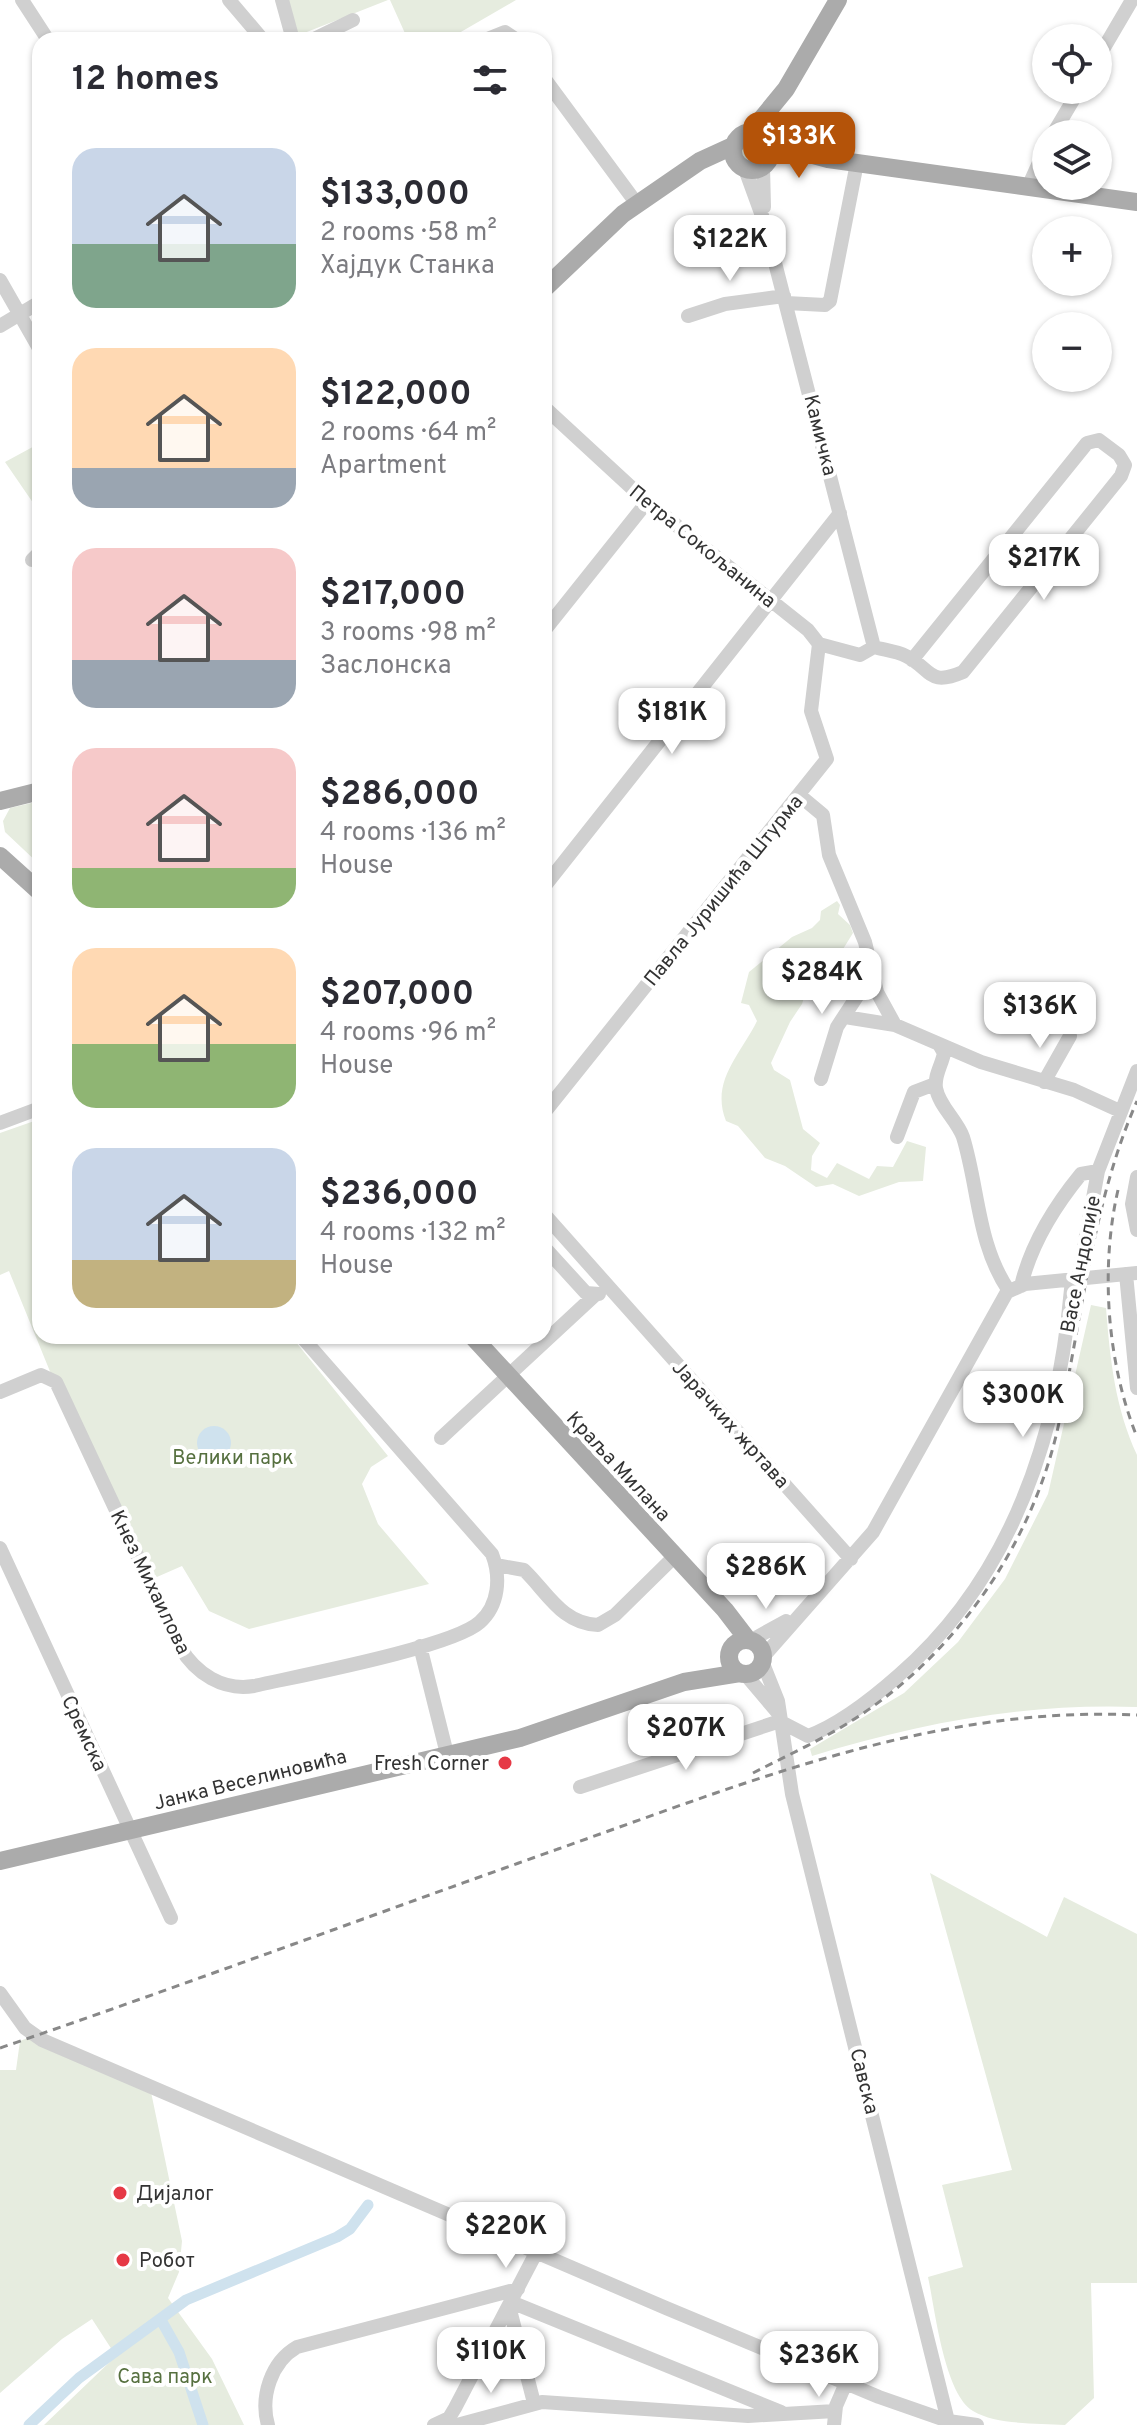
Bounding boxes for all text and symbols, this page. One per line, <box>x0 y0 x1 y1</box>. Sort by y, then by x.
map controls <box>1032 24 1112 392</box>
button: locate <box>1032 24 1112 104</box>
icon: filters <box>468 58 512 102</box>
text: 12 homes <box>72 59 219 102</box>
pin: $133K <box>743 112 855 180</box>
button: layers <box>1032 120 1112 200</box>
text: $133K <box>761 121 837 154</box>
text: $133,000 <box>320 174 470 217</box>
icon: home <box>136 180 232 276</box>
pin: $122K <box>674 215 786 283</box>
button: + <box>1032 216 1112 296</box>
text: 2 rooms · 58 m² <box>320 217 497 250</box>
text: $122K <box>692 224 768 257</box>
text: Хајдук Станка <box>320 250 495 283</box>
button: − <box>1032 312 1112 392</box>
text: $122,000 <box>320 374 471 417</box>
icon: home <box>136 380 232 476</box>
street label: Камичка <box>796 392 842 479</box>
text: 2 rooms · 64 m² <box>320 417 496 450</box>
text: Apartment <box>320 450 447 483</box>
street label: Петра Сокољанина <box>623 480 781 615</box>
pin: $217K <box>988 534 1100 602</box>
text: $217K <box>1007 543 1081 576</box>
text: $217,000 <box>320 574 466 617</box>
icon: home <box>136 580 232 676</box>
text: 3 rooms · 98 m² <box>320 617 496 650</box>
text: Заслонска <box>320 650 451 683</box>
pin: $181K <box>616 688 728 756</box>
text: $181K <box>636 697 708 730</box>
text: $286,000 <box>320 774 479 817</box>
icon: home <box>136 780 232 876</box>
street label: Павла Јуришића Штурма <box>639 790 810 992</box>
text: 4 rooms · 136 m² <box>320 817 506 850</box>
text: House <box>320 850 393 883</box>
pin: $284K <box>766 948 878 1016</box>
text: $284K <box>780 957 864 990</box>
text: $207,000 <box>320 974 474 1017</box>
icon: home <box>136 980 232 1076</box>
pin: $136K <box>984 982 1096 1050</box>
text: $136K <box>1002 991 1078 1024</box>
text: 4 rooms · 96 m² <box>320 1017 496 1050</box>
text: House <box>320 1050 393 1083</box>
text: $236,000 <box>320 1174 478 1217</box>
icon: home <box>136 1180 232 1276</box>
street label: Васе Андолије <box>1056 1193 1108 1335</box>
text: 4 rooms · 132 m² <box>320 1217 506 1250</box>
text: House <box>320 1250 393 1283</box>
street label: Јарачких жртава <box>665 1356 794 1495</box>
pin: $300K <box>967 1371 1079 1439</box>
text: $300K <box>981 1380 1065 1413</box>
street label: Краља Милана <box>560 1407 675 1528</box>
park label: Велики парк <box>172 1446 294 1472</box>
street label: Кнез Михаилова <box>103 1506 195 1659</box>
pin: $286K <box>710 1543 822 1611</box>
text: $286K <box>725 1552 807 1585</box>
street label: Сремска <box>54 1692 112 1776</box>
pin: $207K <box>630 1704 742 1772</box>
text: $207K <box>646 1713 726 1746</box>
street label: Јанка Веселиновића <box>151 1744 350 1817</box>
place label: Fresh Corner <box>374 1752 489 1778</box>
marker: Fresh Corner <box>496 1754 514 1772</box>
street label: Савска <box>842 2046 884 2117</box>
place label: Дијалог <box>136 2182 214 2208</box>
marker: Дијалог <box>111 2184 129 2202</box>
pin: $220K <box>450 2202 562 2270</box>
text: $220K <box>465 2211 548 2244</box>
place label: Робот <box>139 2249 195 2275</box>
marker: Робот <box>114 2251 132 2269</box>
pin: $110K <box>435 2327 547 2395</box>
pin: $236K <box>763 2331 875 2399</box>
text: $110K <box>455 2336 527 2369</box>
text: $236K <box>778 2340 860 2373</box>
park label: Сава парк <box>117 2365 213 2391</box>

